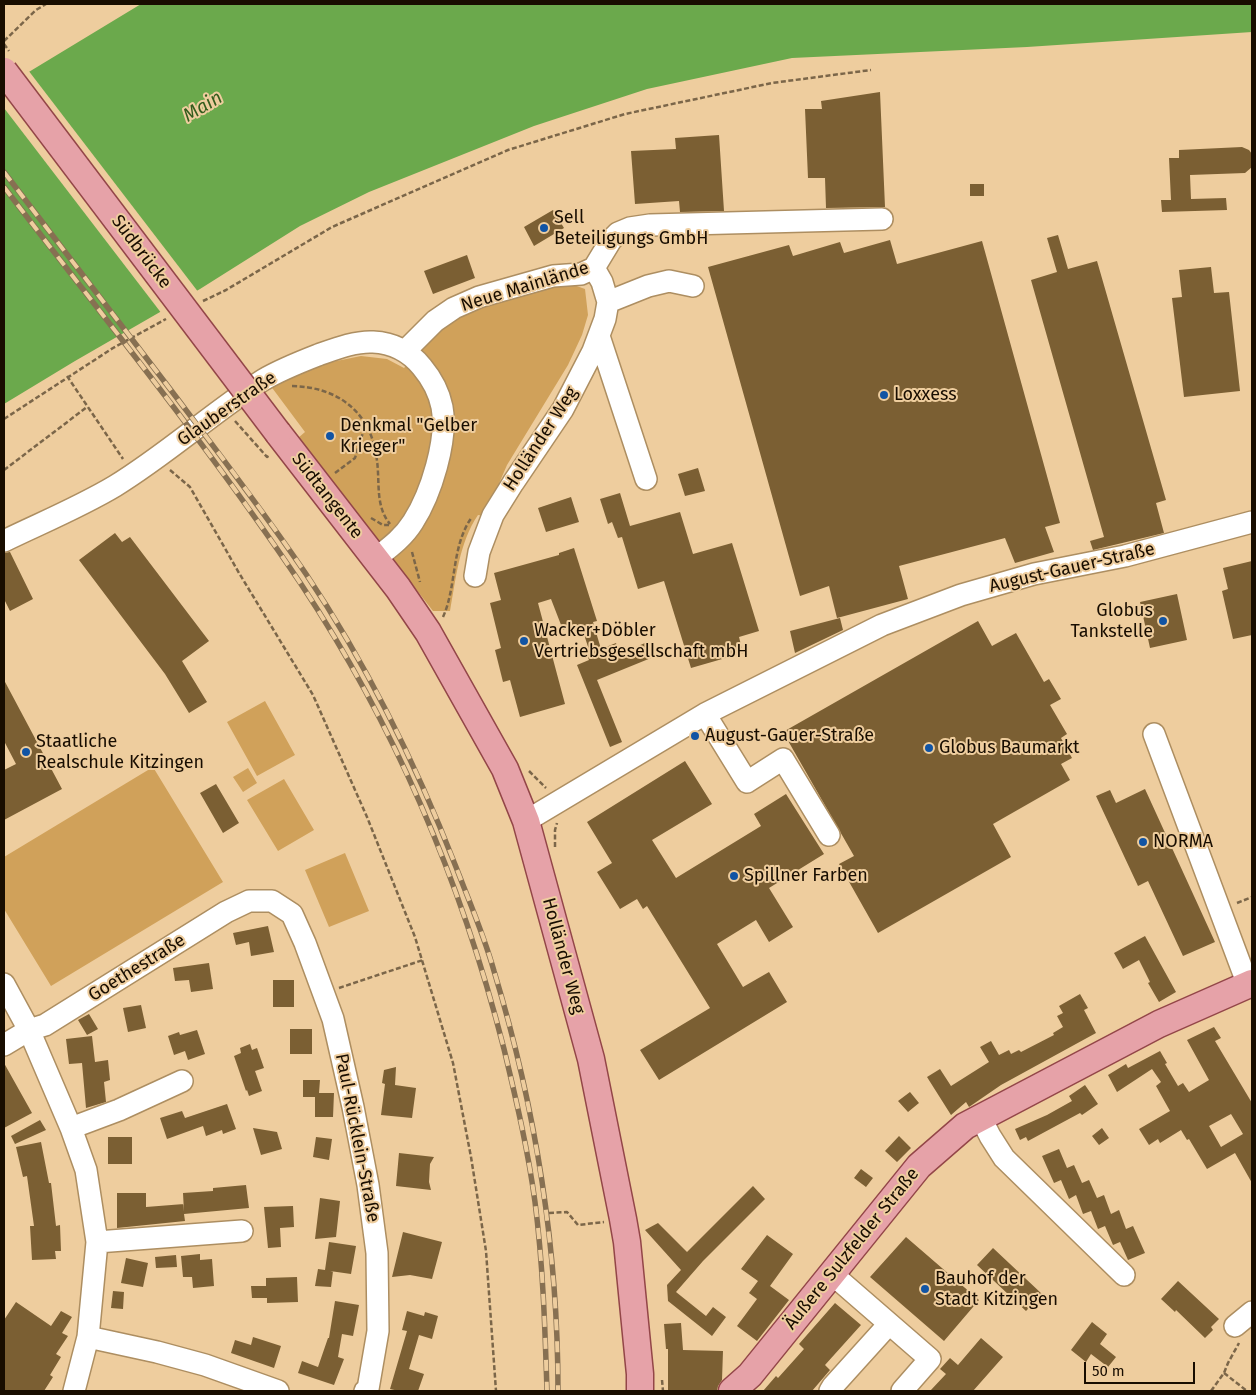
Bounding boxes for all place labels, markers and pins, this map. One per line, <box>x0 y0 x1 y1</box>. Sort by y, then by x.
place label: Sell Beteiligungs GmbH <box>554 207 709 250</box>
marker: Sell Beteiligungs GmbH <box>538 222 550 234</box>
place label: Loxxess <box>894 384 957 406</box>
marker: Loxxess <box>878 389 890 401</box>
place label: Denkmal "Gelber Krieger" <box>340 415 477 458</box>
marker: Denkmal "Gelber Krieger" <box>324 430 336 442</box>
place label: Globus Tankstelle <box>1070 600 1153 642</box>
marker: Globus Tankstelle <box>1157 615 1169 627</box>
place label: Wacker+Döbler Vertriebsgesellschaft mbH <box>534 620 748 662</box>
marker: Wacker+Döbler Vertriebsgesellschaft mbH <box>518 635 530 647</box>
place label: August-Gauer-Straße <box>705 725 874 747</box>
marker: August-Gauer-Straße <box>689 730 701 742</box>
place label: Staatliche Realschule Kitzingen <box>36 731 204 774</box>
place label: Globus Baumarkt <box>939 737 1079 759</box>
marker: Globus Baumarkt <box>923 742 935 754</box>
marker: Staatliche Realschule Kitzingen <box>20 746 32 758</box>
place label: NORMA <box>1153 831 1213 853</box>
marker: NORMA <box>1137 836 1149 848</box>
place label: Spillner Farben <box>744 865 868 887</box>
marker: Spillner Farben <box>728 870 740 882</box>
place label: Bauhof der Stadt Kitzingen <box>935 1268 1058 1310</box>
marker: Bauhof der Stadt Kitzingen <box>919 1283 931 1295</box>

